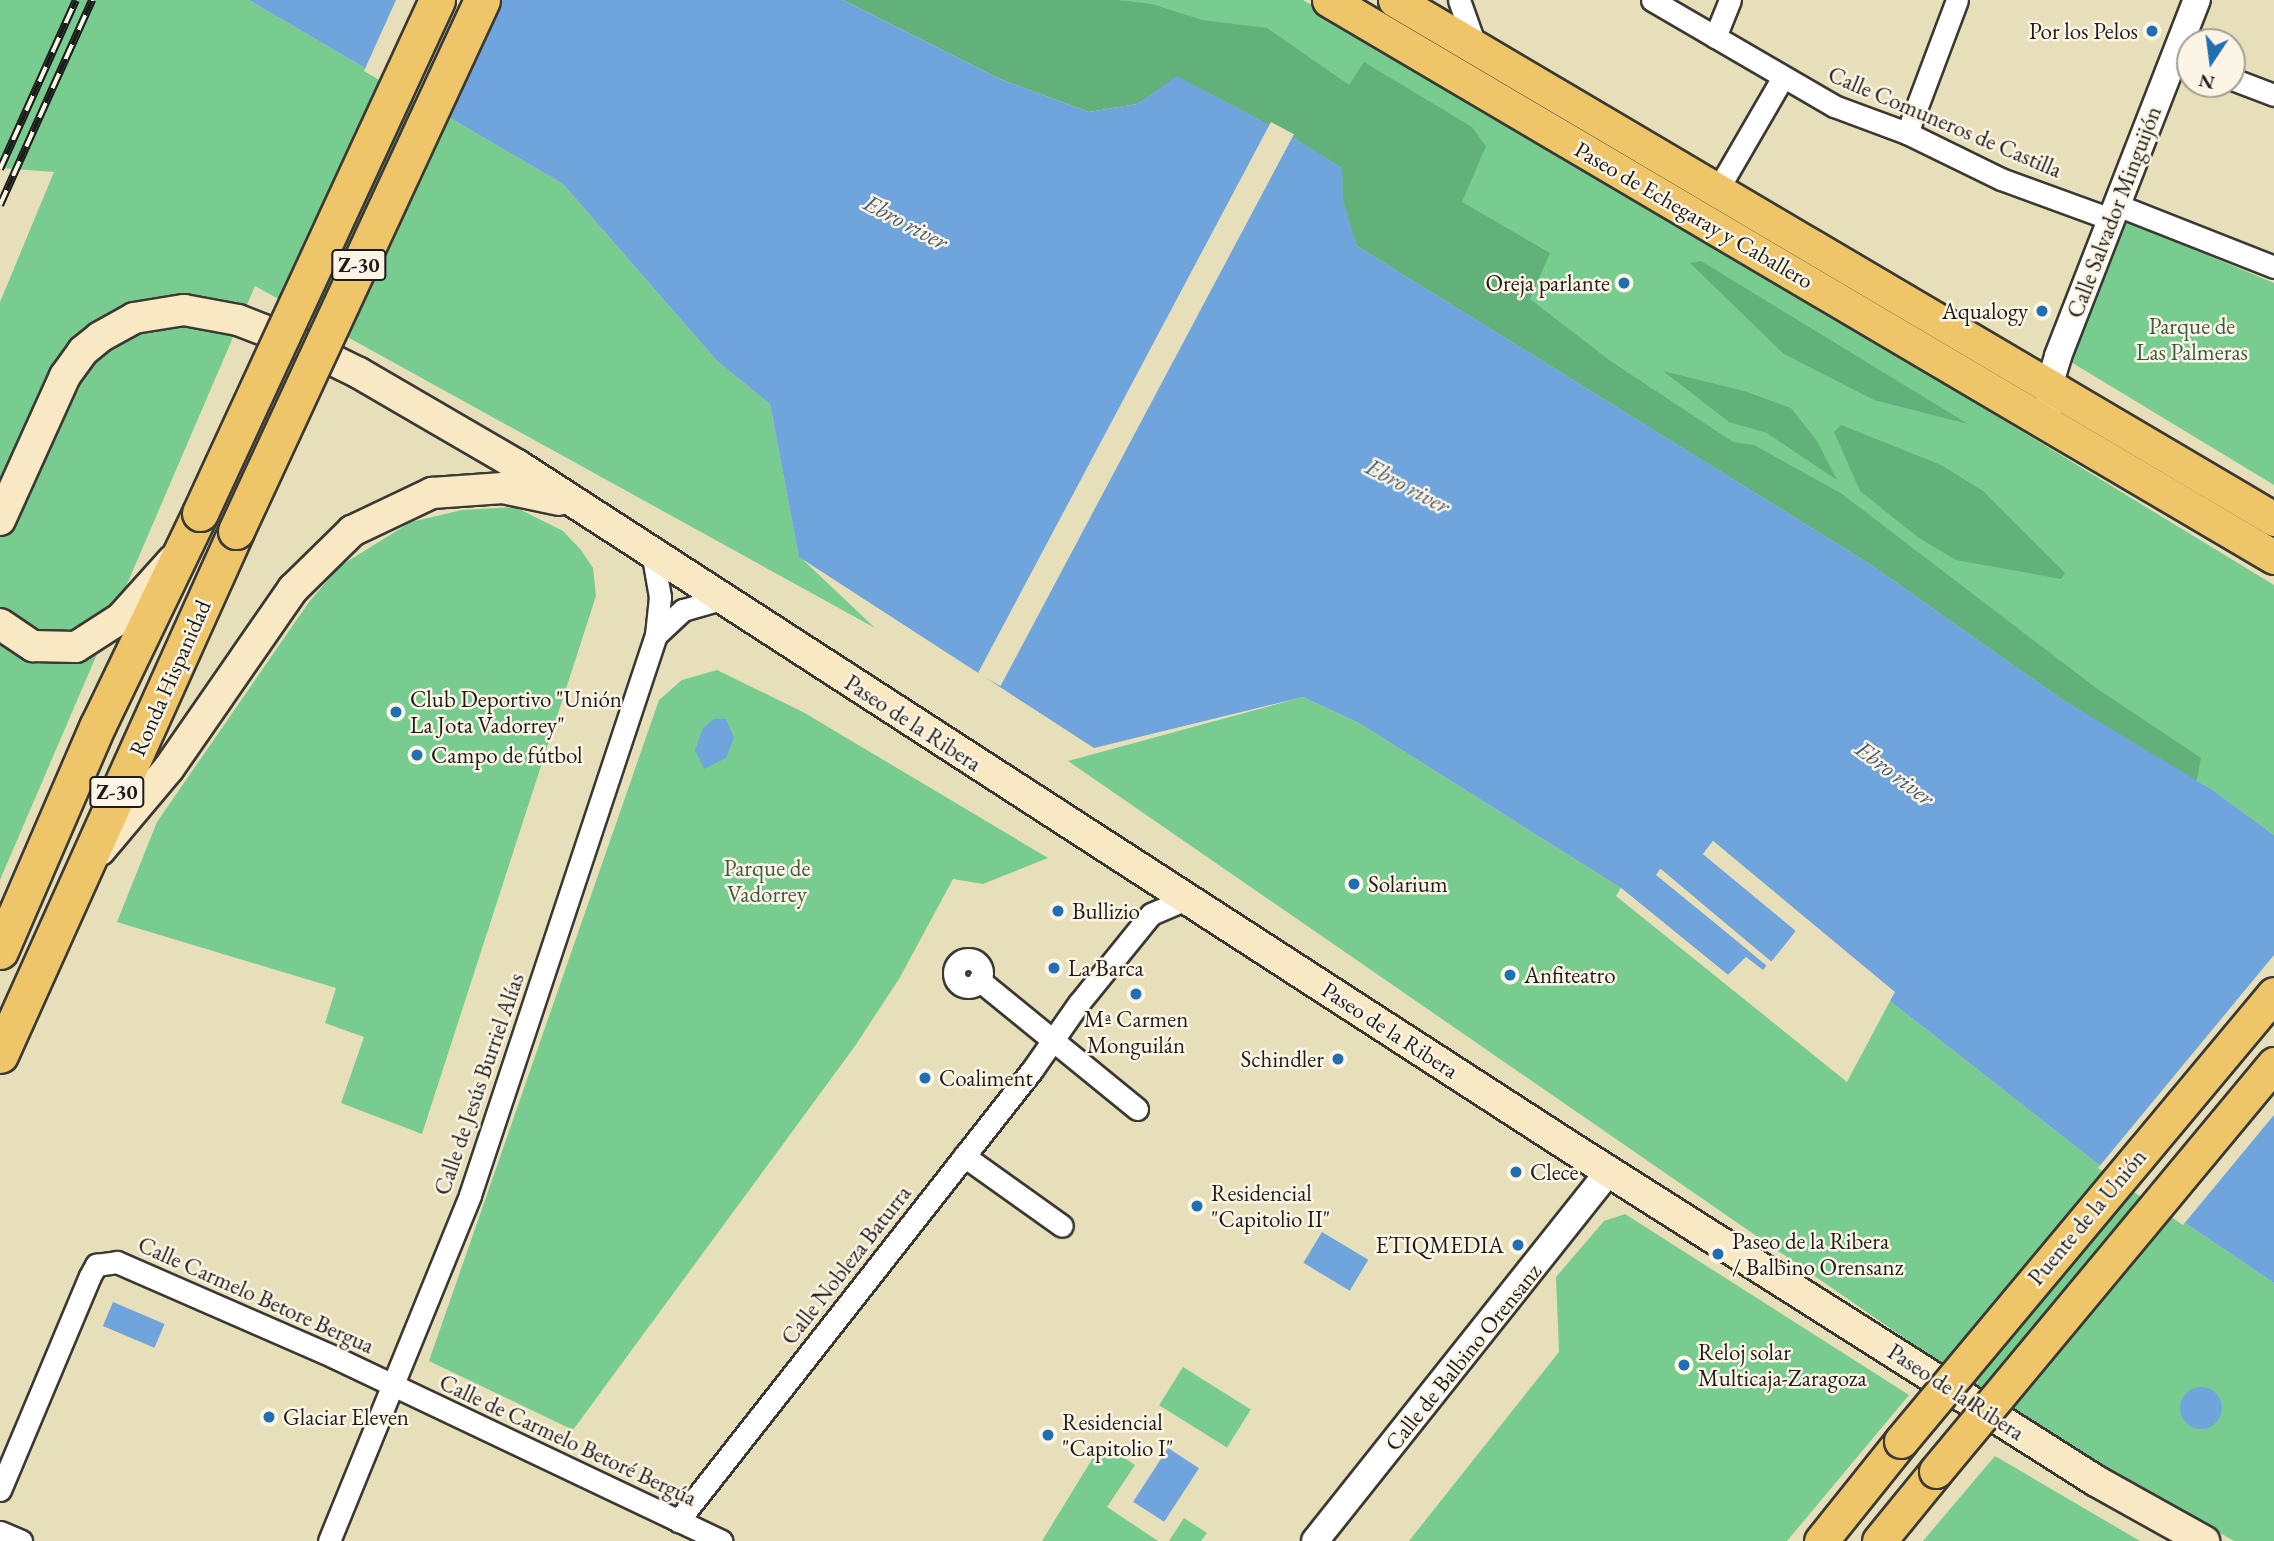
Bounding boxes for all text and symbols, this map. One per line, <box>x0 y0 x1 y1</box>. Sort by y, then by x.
place label: Por los Pelos <box>2029 17 2138 45</box>
marker: Por los Pelos <box>2144 23 2160 39</box>
north arrow <box>2176 28 2246 98</box>
street label: Calle Comuneros de Castilla <box>1824 60 2066 184</box>
text: N <box>2196 68 2217 96</box>
street label: Calle Salvador Minguijón <box>2061 102 2167 322</box>
street label: Paseo de Echegaray y Caballero <box>1570 135 1818 295</box>
water label: Ebro river <box>859 188 953 256</box>
road number: Z-30 <box>331 247 387 282</box>
place label: Oreja parlante <box>1485 269 1610 297</box>
marker: Oreja parlante <box>1616 275 1632 291</box>
place label: Aqualogy <box>1942 297 2028 325</box>
marker: Aqualogy <box>2034 303 2050 319</box>
park label: Parque de Las Palmeras <box>2136 312 2248 366</box>
water label: Ebro river <box>1361 452 1455 520</box>
street label: Ronda Hispanidad <box>123 596 217 760</box>
street label: Paseo de la Ribera <box>840 669 986 777</box>
place label: Club Deportivo "Unión La Jota Vadorrey" <box>410 685 622 739</box>
marker: Club Deportivo "Unión La Jota Vadorrey" <box>388 704 404 720</box>
water label: Ebro river <box>1850 734 1940 812</box>
place label: Campo de fútbol <box>431 741 583 769</box>
marker: Campo de fútbol <box>409 747 425 763</box>
road number: Z-30 <box>89 774 145 810</box>
park label: Parque de Vadorrey <box>724 854 810 908</box>
place label: Solarium <box>1368 870 1448 898</box>
marker: Solarium <box>1346 876 1362 892</box>
place label: Bullizio <box>1072 897 1140 925</box>
marker: Bullizio <box>1050 903 1066 919</box>
place label: La Barca <box>1068 954 1144 982</box>
marker: La Barca <box>1046 960 1062 976</box>
place label: Anfiteatro <box>1524 961 1616 989</box>
marker: Anfiteatro <box>1502 967 1518 983</box>
street label: Calle de Jesús Burriel Alías <box>428 969 530 1199</box>
street label: Paseo de la Ribera <box>1317 976 1463 1084</box>
marker: Mª Carmen Monguilán <box>1128 986 1144 1002</box>
place label: Mª Carmen Monguilán <box>1084 1005 1188 1059</box>
place label: Schindler <box>1241 1045 1324 1073</box>
marker: Schindler <box>1330 1051 1346 1067</box>
place label: Coaliment <box>939 1064 1033 1092</box>
marker: Coaliment <box>917 1070 933 1086</box>
street label: Puente de la Unión <box>2022 1143 2152 1291</box>
place label: Clece <box>1530 1158 1578 1186</box>
marker: Clece <box>1508 1164 1524 1180</box>
place label: Residencial "Capitolio II" <box>1211 1179 1330 1233</box>
street label: Calle Nobleza Baturra <box>775 1180 917 1350</box>
marker: Residencial "Capitolio II" <box>1189 1198 1205 1214</box>
place label: Paseo de la Ribera / Balbino Orensanz <box>1732 1227 1903 1281</box>
street label: Calle Carmelo Betore Bergua <box>134 1230 378 1360</box>
place label: ETIQMEDIA <box>1375 1231 1504 1259</box>
marker: ETIQMEDIA <box>1510 1237 1526 1253</box>
marker: Paseo de la Ribera / Balbino Orensanz <box>1710 1246 1726 1262</box>
street label: Calle de Balbino Orensanz <box>1379 1258 1547 1456</box>
place label: Reloj solar Multicaja-Zaragoza <box>1698 1338 1867 1392</box>
street label: Paseo de la Ribera <box>1883 1338 2029 1446</box>
marker: Reloj solar Multicaja-Zaragoza <box>1676 1357 1692 1373</box>
street label: Calle de Carmelo Betoré Bergúa <box>435 1368 701 1512</box>
place label: Glaciar Eleven <box>283 1403 409 1431</box>
place label: Residencial "Capitolio I" <box>1062 1408 1173 1462</box>
marker: Glaciar Eleven <box>261 1409 277 1425</box>
marker: Residencial "Capitolio I" <box>1040 1427 1056 1443</box>

